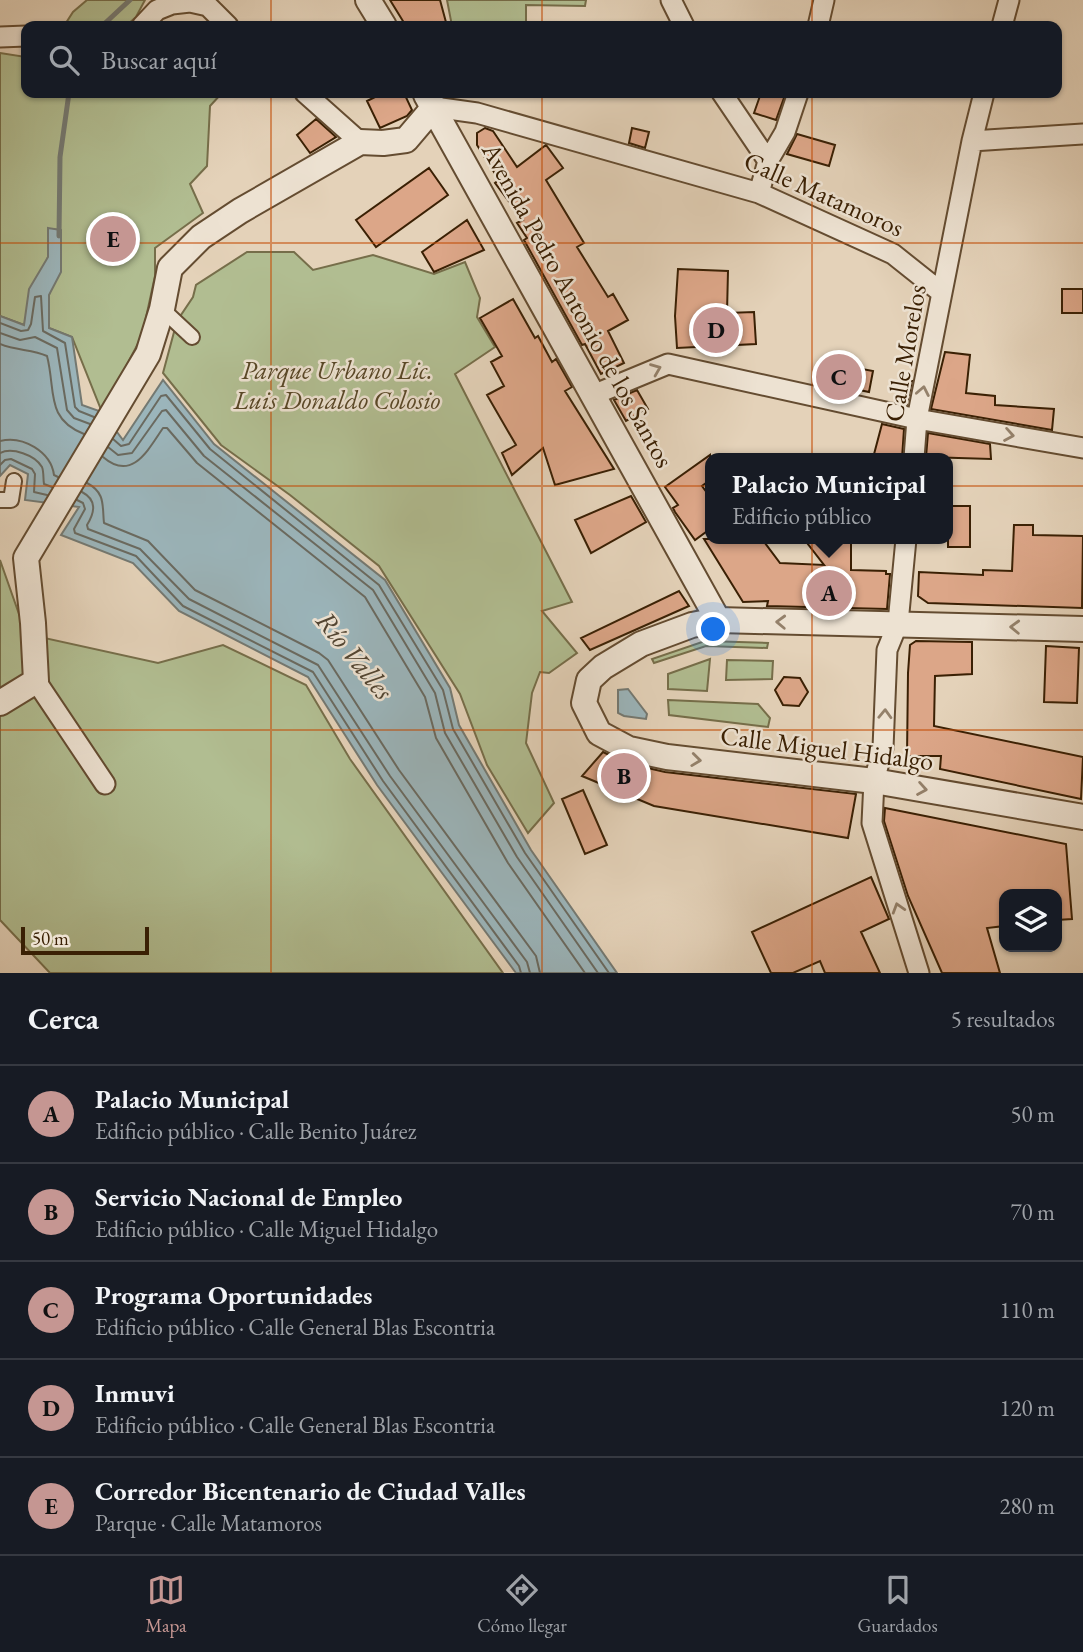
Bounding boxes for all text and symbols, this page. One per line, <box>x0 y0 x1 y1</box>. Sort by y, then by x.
search box <box>21 21 1062 98</box>
icon: search <box>45 41 83 79</box>
text: Buscar aquí <box>101 43 217 77</box>
street label: Avenida Pedro Antonio de los Santos <box>474 136 682 474</box>
street label: Calle Matamoros <box>739 144 909 244</box>
pin: E <box>90 213 136 265</box>
street label: Calle Morelos <box>876 282 934 424</box>
pin: D <box>693 304 739 356</box>
pin: C <box>816 351 862 403</box>
park label: Parque Urbano Lic. Luis Donaldo Colosio <box>233 353 441 417</box>
one-way arrow <box>649 363 661 377</box>
one-way arrow <box>915 385 930 397</box>
one-way arrow <box>1003 427 1015 442</box>
popup <box>705 453 953 544</box>
text: Palacio Municipal <box>732 467 926 501</box>
text: Edificio público <box>732 501 871 531</box>
pin: A <box>806 567 852 619</box>
water label: Río Valles <box>308 603 402 707</box>
your location <box>696 612 730 646</box>
one-way arrow <box>775 614 786 630</box>
one-way arrow <box>1009 619 1020 635</box>
one-way arrow <box>877 708 892 719</box>
street label: Calle Miguel Hidalgo <box>719 718 935 778</box>
pin: B <box>601 750 647 802</box>
one-way arrow <box>690 753 702 768</box>
one-way arrow <box>916 781 928 796</box>
map controls <box>999 889 1062 952</box>
button: layers <box>999 889 1062 952</box>
one-way arrow <box>892 902 907 914</box>
scale bar <box>21 924 149 956</box>
text: 50 m <box>32 926 69 951</box>
text: Cerca <box>28 999 99 1038</box>
text: 5 resultados <box>951 1004 1055 1034</box>
text: Palacio Municipal <box>95 1082 289 1116</box>
text: A <box>43 1099 59 1129</box>
text: 50 m <box>1010 1099 1055 1129</box>
text: Edificio público · Calle Benito Juárez <box>95 1116 416 1146</box>
text: Servicio Nacional de Empleo <box>95 1180 402 1214</box>
text: B <box>44 1197 58 1227</box>
text: 70 m <box>1010 1197 1055 1227</box>
text: Edificio público · Calle Miguel Hidalgo <box>95 1214 438 1244</box>
text: Programa Oportunidades <box>95 1278 372 1312</box>
text: C <box>43 1295 59 1325</box>
text: 110 m <box>999 1295 1055 1325</box>
text: Edificio público · Calle General Blas Escontria <box>95 1312 495 1342</box>
text: Inmuvi <box>95 1376 175 1410</box>
text: D <box>42 1393 60 1423</box>
text: 120 m <box>999 1393 1055 1423</box>
text: Edificio público · Calle General Blas Escontria <box>95 1410 495 1440</box>
text: Corredor Bicentenario de Ciudad Valles <box>95 1474 526 1508</box>
text: E <box>44 1491 58 1521</box>
text: 280 m <box>999 1491 1055 1521</box>
text: Parque · Calle Matamoros <box>95 1508 322 1538</box>
tab: Mapa <box>145 1571 187 1638</box>
tab: Cómo llegar <box>477 1571 567 1638</box>
tab: Guardados <box>858 1571 938 1638</box>

